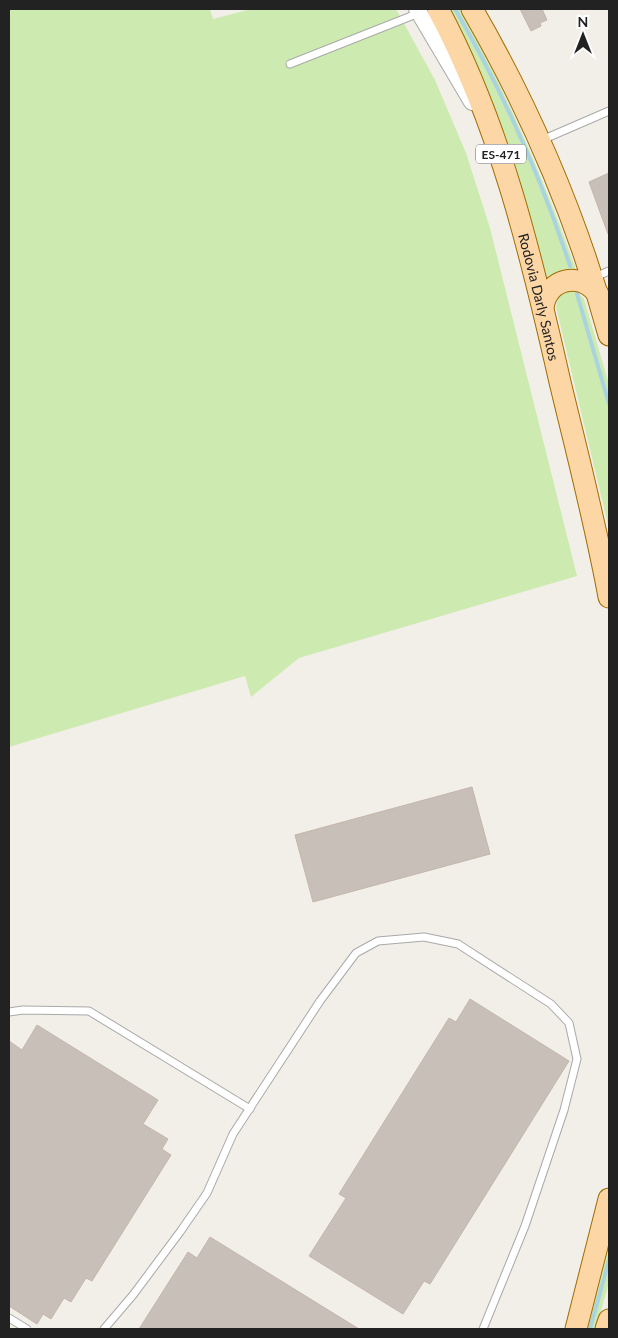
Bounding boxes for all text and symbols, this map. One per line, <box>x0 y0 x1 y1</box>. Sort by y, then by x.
north arrow <box>558 10 608 60</box>
text: N <box>578 13 588 30</box>
road number: ES-471 <box>476 144 526 164</box>
street label: Rodovia Darly Santos <box>515 231 563 362</box>

